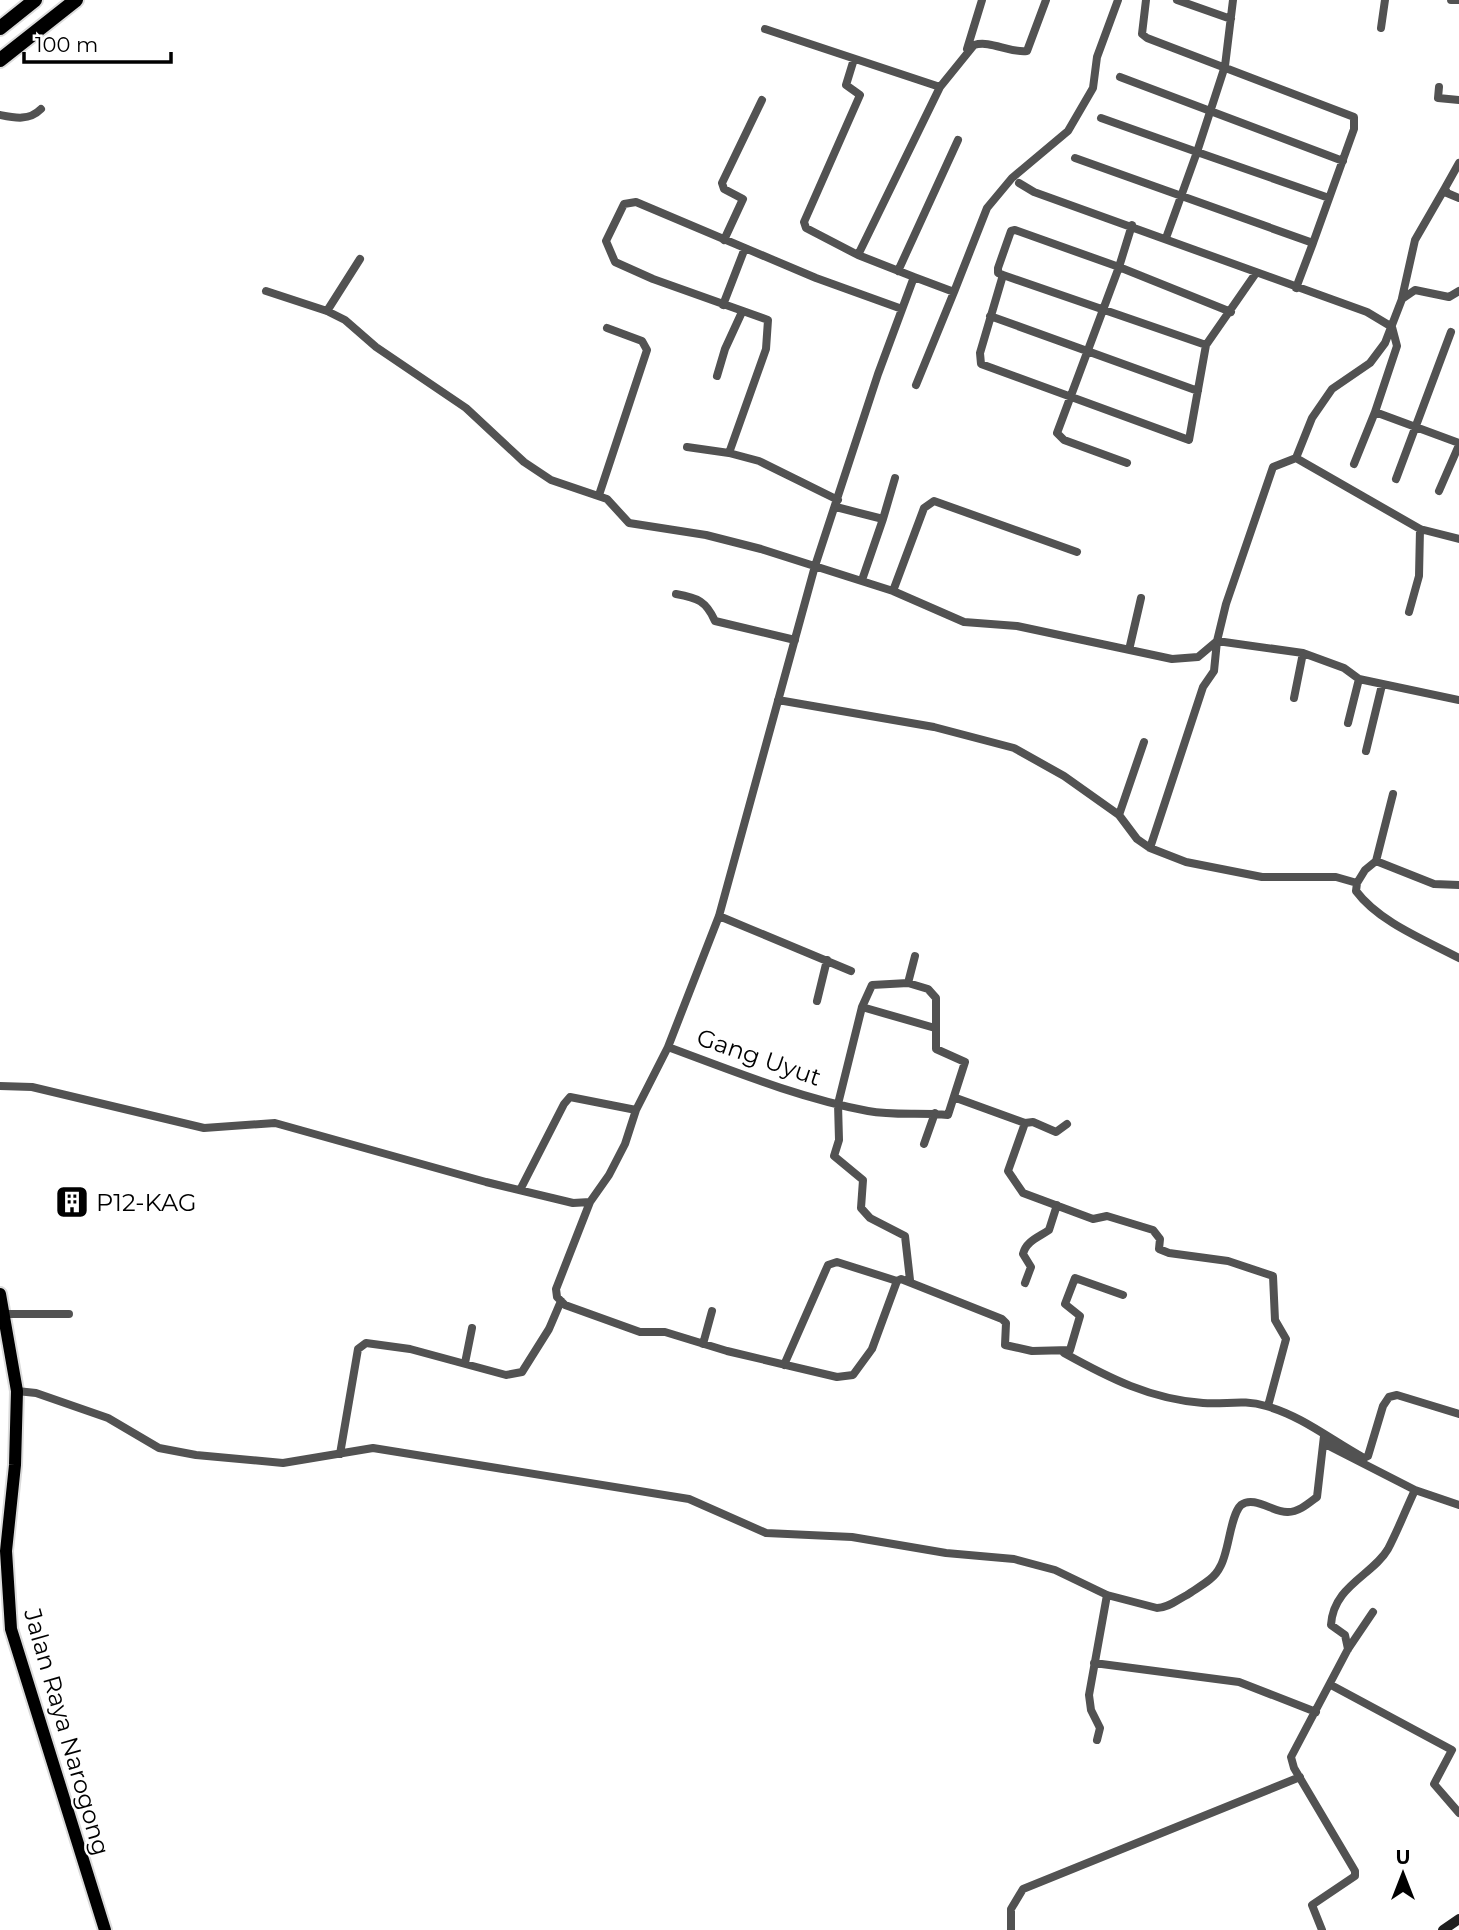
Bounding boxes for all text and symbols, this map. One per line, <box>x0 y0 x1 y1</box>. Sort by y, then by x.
scale bar <box>24 21 172 65</box>
text: 100 m <box>35 32 98 57</box>
street label: Gang Uyut <box>693 1022 825 1092</box>
building icon: P12-KAG <box>53 1183 91 1221</box>
place label: P12-KAG <box>96 1188 196 1217</box>
street label: Jalan Raya Narogong <box>18 1604 116 1859</box>
north arrow <box>1368 1839 1438 1909</box>
text: U <box>1396 1846 1410 1869</box>

